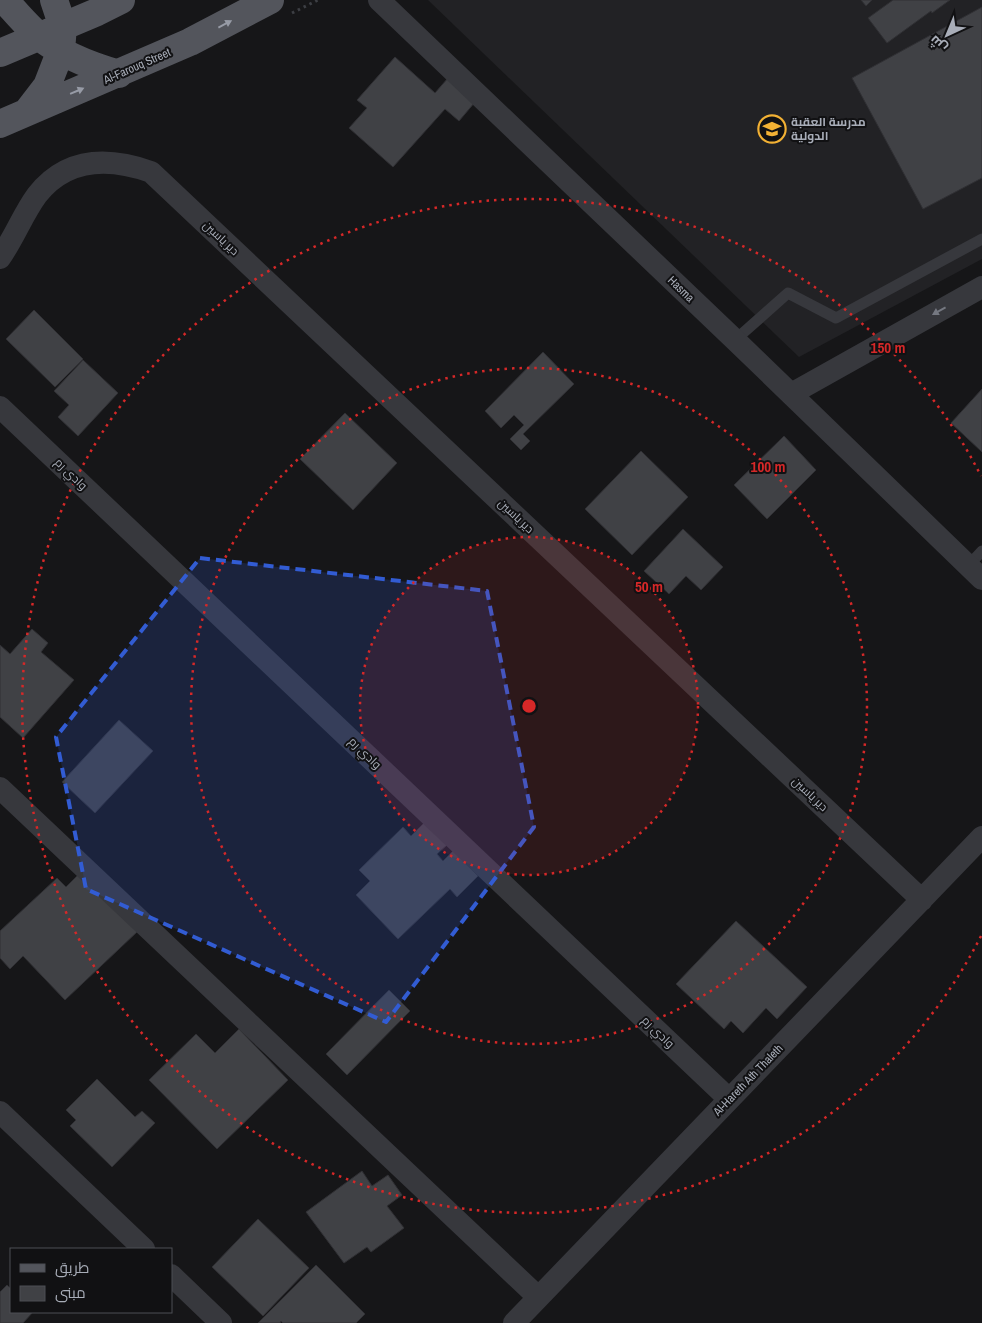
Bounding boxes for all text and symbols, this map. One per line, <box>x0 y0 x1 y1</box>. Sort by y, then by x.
north arrow <box>922 10 972 60</box>
one-way arrow <box>218 19 231 28</box>
text: ش <box>925 32 951 57</box>
street label: Al-Farouq Street <box>100 44 173 88</box>
one-way arrow <box>70 87 84 95</box>
school or university icon: مدرسة العقبة الدولية <box>757 114 787 144</box>
place label: مدرسة العقبة الدولية <box>791 114 866 144</box>
street label: دير ياسين <box>199 217 243 259</box>
street label: Hasma <box>664 272 698 306</box>
one-way arrow <box>932 307 947 315</box>
text: 150 m <box>871 337 905 358</box>
street label: وادي رم <box>50 454 91 495</box>
text: 100 m <box>751 456 785 477</box>
street label: دير ياسين <box>494 495 538 537</box>
text: 50 m <box>635 576 663 597</box>
centre of rings <box>520 697 538 715</box>
street label: وادي رم <box>344 733 385 774</box>
street label: دير ياسين <box>788 773 832 815</box>
street label: وادي رم <box>637 1012 678 1053</box>
street label: Al-Hareth Ath Thaleth <box>709 1041 786 1120</box>
legend <box>10 1248 172 1313</box>
text: طريق <box>55 1257 89 1278</box>
text: مبنى <box>55 1282 86 1303</box>

